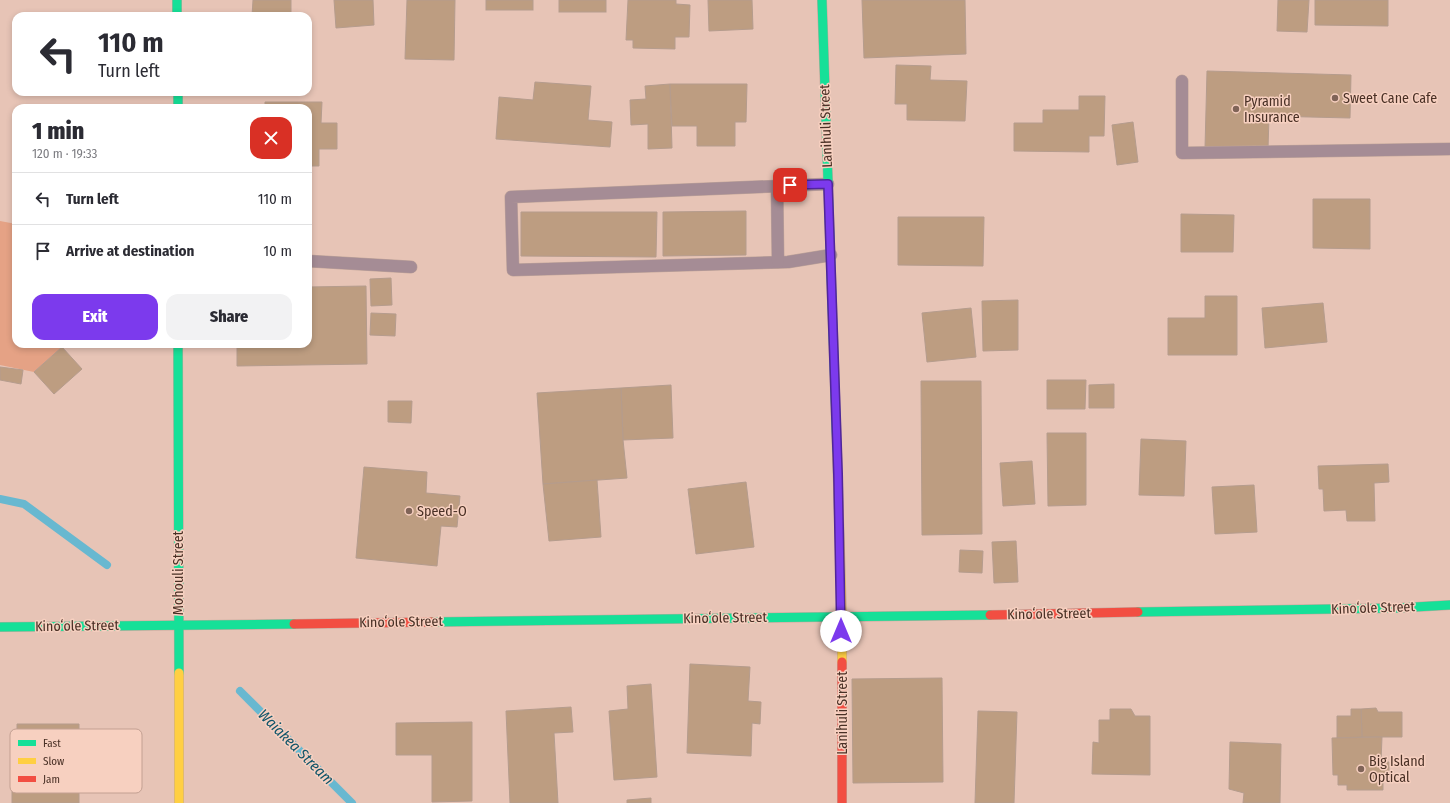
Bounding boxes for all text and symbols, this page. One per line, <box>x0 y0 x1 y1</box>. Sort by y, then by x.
text: 110 m <box>98 26 164 59</box>
icon: left <box>32 28 84 80</box>
text: Turn left <box>98 60 160 82</box>
street label: Lanihuli Street <box>816 84 836 168</box>
place label: Sweet Cane Cafe <box>1343 90 1437 107</box>
place label: Pyramid Insurance <box>1244 93 1300 126</box>
marker: Sweet Cane Cafe <box>1330 93 1340 103</box>
marker: Pyramid Insurance <box>1231 104 1241 114</box>
text: 1 min <box>32 117 84 145</box>
button: close <box>250 117 292 159</box>
text: 120 m · 19:33 <box>32 146 97 161</box>
pin <box>773 168 807 202</box>
icon: arrive <box>779 174 801 196</box>
icon: left <box>32 188 54 210</box>
text: Turn left <box>66 190 119 208</box>
text: 110 m <box>258 190 292 208</box>
icon: arrive <box>32 240 54 262</box>
text: Arrive at destination <box>66 242 194 260</box>
text: 10 m <box>263 242 292 260</box>
button: Exit <box>32 294 158 340</box>
button: Share <box>166 294 292 340</box>
place label: Speed-O <box>417 503 467 520</box>
marker: Speed-O <box>404 506 414 516</box>
street label: Mohouli Street <box>170 530 187 615</box>
street label: Kinoʻole Street <box>1331 598 1416 618</box>
street label: Kinoʻole Street <box>1007 605 1092 623</box>
street label: Kinoʻole Street <box>683 609 768 627</box>
position arrow <box>820 610 862 652</box>
street label: Kinoʻole Street <box>359 613 444 631</box>
street label: Kinoʻole Street <box>35 617 120 635</box>
street label: Lanihuli Street <box>834 671 851 755</box>
water label: Waiakea Stream <box>255 706 337 788</box>
legend <box>10 729 142 793</box>
text: Fast <box>43 737 61 750</box>
place label: Big Island Optical <box>1369 753 1425 786</box>
text: Slow <box>43 755 64 768</box>
marker: Big Island Optical <box>1356 764 1366 774</box>
text: Jam <box>43 773 60 786</box>

